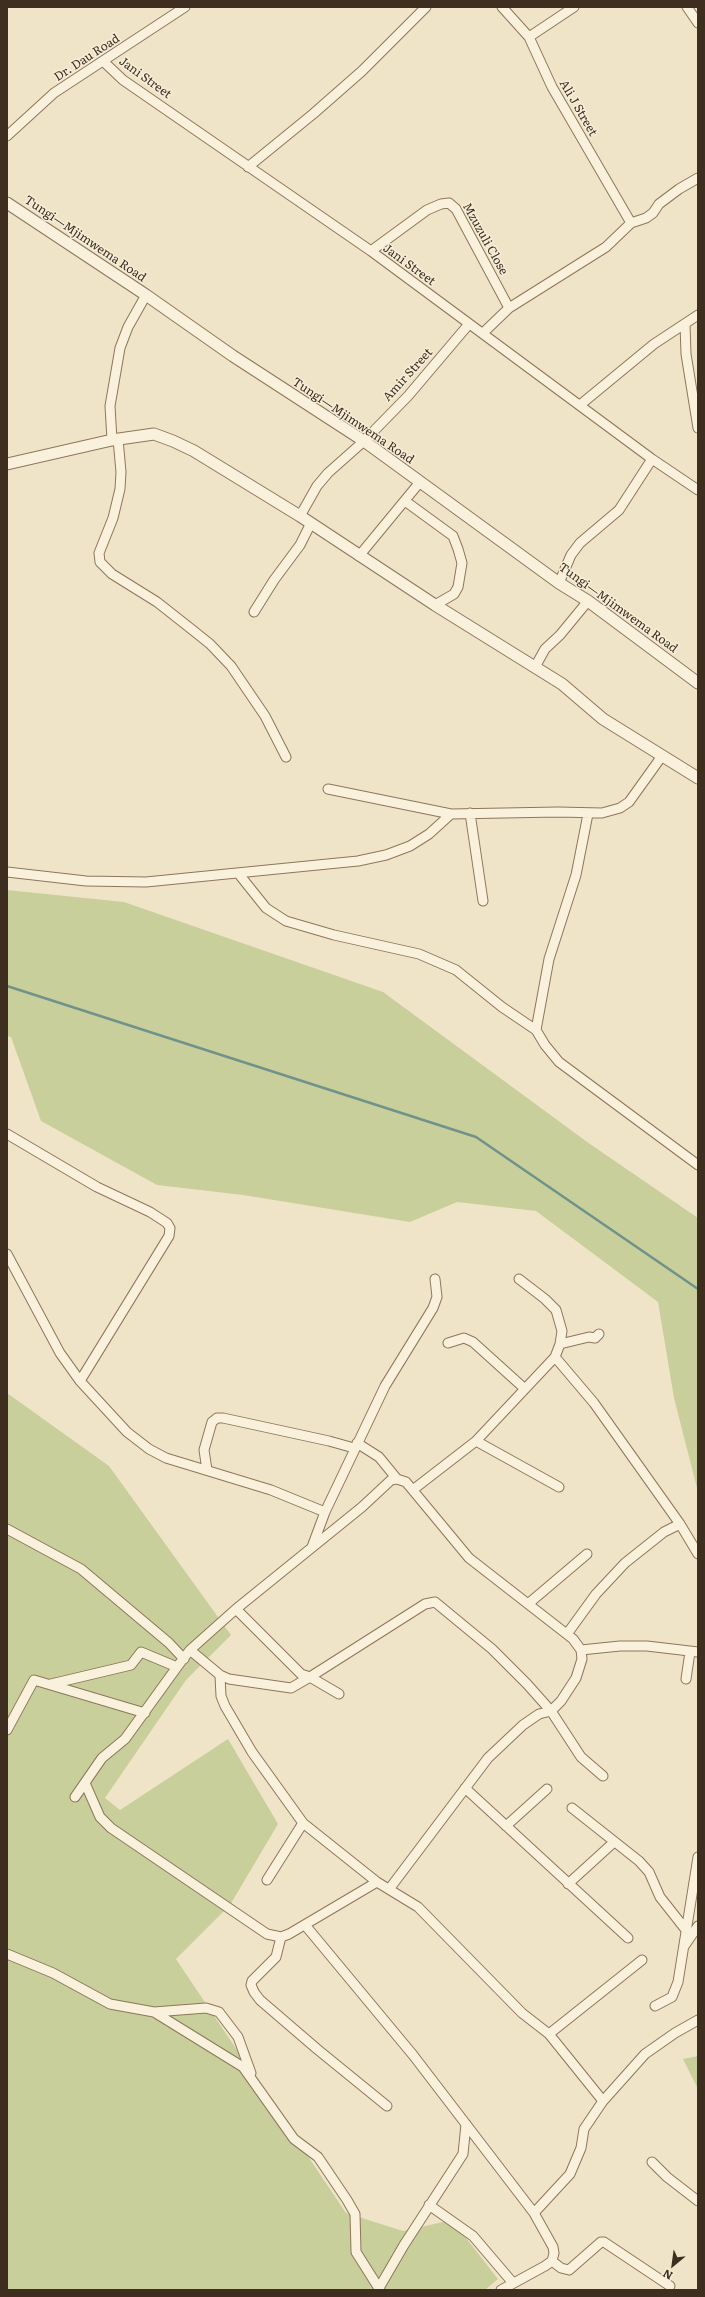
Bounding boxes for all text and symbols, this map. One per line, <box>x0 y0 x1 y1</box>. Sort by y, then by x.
street label: Dr. Dau Road <box>52 32 122 84</box>
street label: Jani Street <box>116 54 174 102</box>
street label: Ali J Street <box>556 77 600 139</box>
street label: Tungi—Mjimwema Road <box>21 193 149 285</box>
street label: Mzuzuli Close <box>459 201 511 277</box>
street label: Jani Street <box>380 241 438 289</box>
street label: Amir Street <box>380 345 436 405</box>
street label: Tungi—Mjimwema Road <box>289 375 417 467</box>
street label: Tungi—Mjimwema Road <box>556 560 680 656</box>
north arrow <box>653 2245 693 2285</box>
text: N <box>659 2266 675 2285</box>

